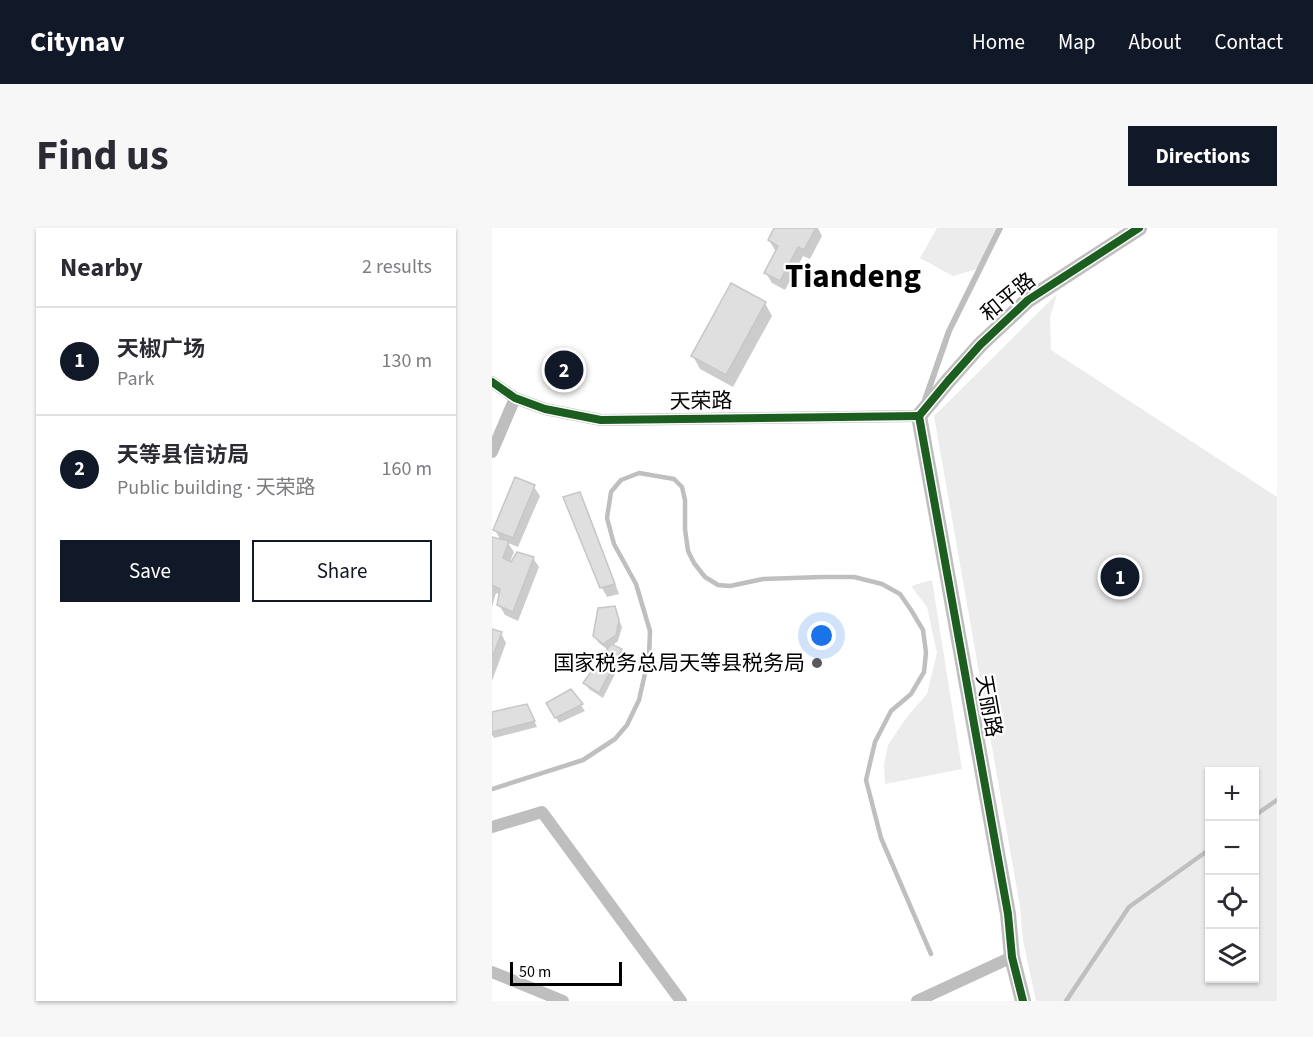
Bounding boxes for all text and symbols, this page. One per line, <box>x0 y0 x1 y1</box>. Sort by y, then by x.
text: Citynav <box>30 22 125 62</box>
text: Home <box>972 27 1025 57</box>
text: Map <box>1058 27 1096 57</box>
text: About <box>1129 27 1181 57</box>
text: Contact <box>1214 27 1283 57</box>
text: Find us <box>36 126 169 186</box>
button: Directions <box>1128 126 1277 186</box>
text: Nearby <box>60 249 143 286</box>
text: 2 results <box>362 253 432 281</box>
district label: Tiandeng <box>785 253 921 300</box>
street label: 和平路 <box>974 266 1042 328</box>
text: 天椒广场 <box>117 333 205 365</box>
text: 1 <box>74 347 85 375</box>
text: 130 m <box>382 347 432 375</box>
pin: 2 <box>544 348 584 392</box>
text: Park <box>117 365 154 393</box>
street label: 天荣路 <box>669 385 733 417</box>
text: 天等县信访局 <box>117 439 249 471</box>
text: 2 <box>74 455 85 483</box>
text: 160 m <box>382 455 432 483</box>
text: Public building · 天荣路 <box>117 474 315 502</box>
button: Save <box>60 540 240 602</box>
button: Share <box>252 540 432 602</box>
pin: 1 <box>1100 554 1140 600</box>
your location <box>807 621 836 650</box>
place label: 国家税务总局天等县税务局 <box>553 648 805 678</box>
marker: 国家税务总局天等县税务局 <box>810 656 824 670</box>
street label: 天丽路 <box>969 672 1009 740</box>
map controls <box>1205 767 1259 983</box>
button: + <box>1205 767 1259 821</box>
button: − <box>1205 821 1259 875</box>
button: locate <box>1205 875 1259 929</box>
button: layers <box>1205 929 1259 983</box>
scale bar <box>510 959 622 986</box>
text: 50 m <box>519 961 551 983</box>

